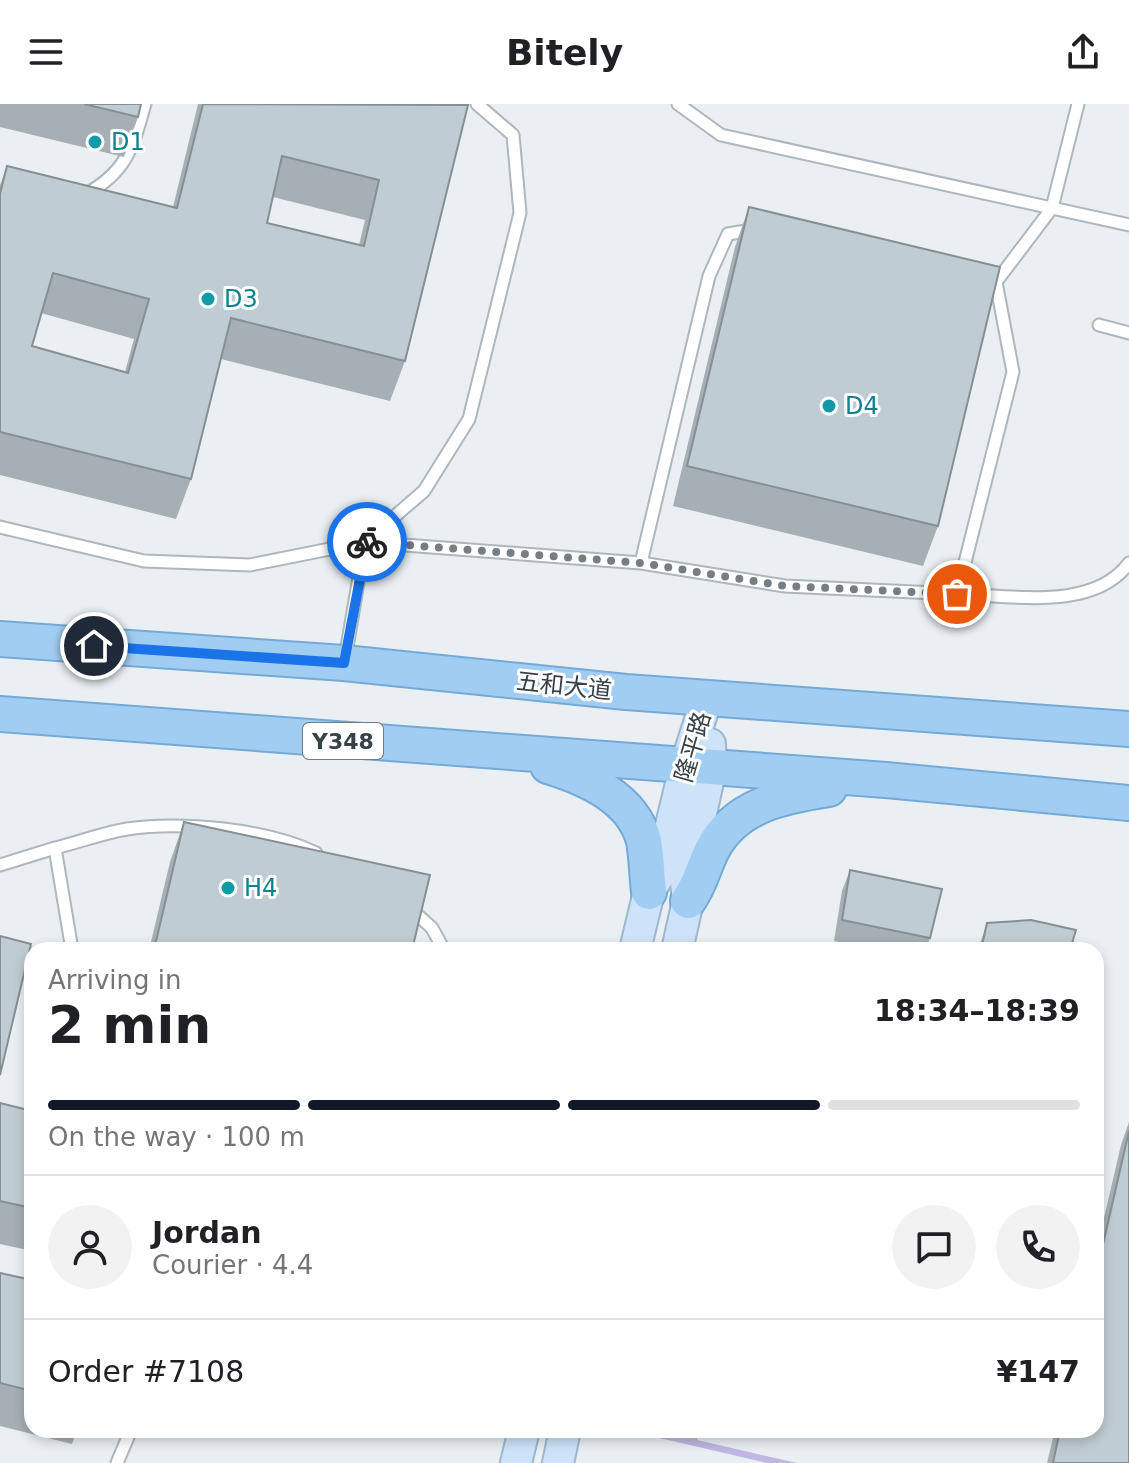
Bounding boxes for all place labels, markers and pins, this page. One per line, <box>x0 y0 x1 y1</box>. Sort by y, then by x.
place label: D1 <box>111 128 145 156</box>
marker: D1 <box>86 133 104 151</box>
place label: D3 <box>224 285 258 313</box>
marker: D3 <box>199 290 217 308</box>
place label: D4 <box>845 392 879 420</box>
marker: D4 <box>820 397 838 415</box>
pin <box>923 560 991 628</box>
pin <box>60 612 128 680</box>
place label: H4 <box>244 874 277 902</box>
marker: H4 <box>219 879 237 897</box>

